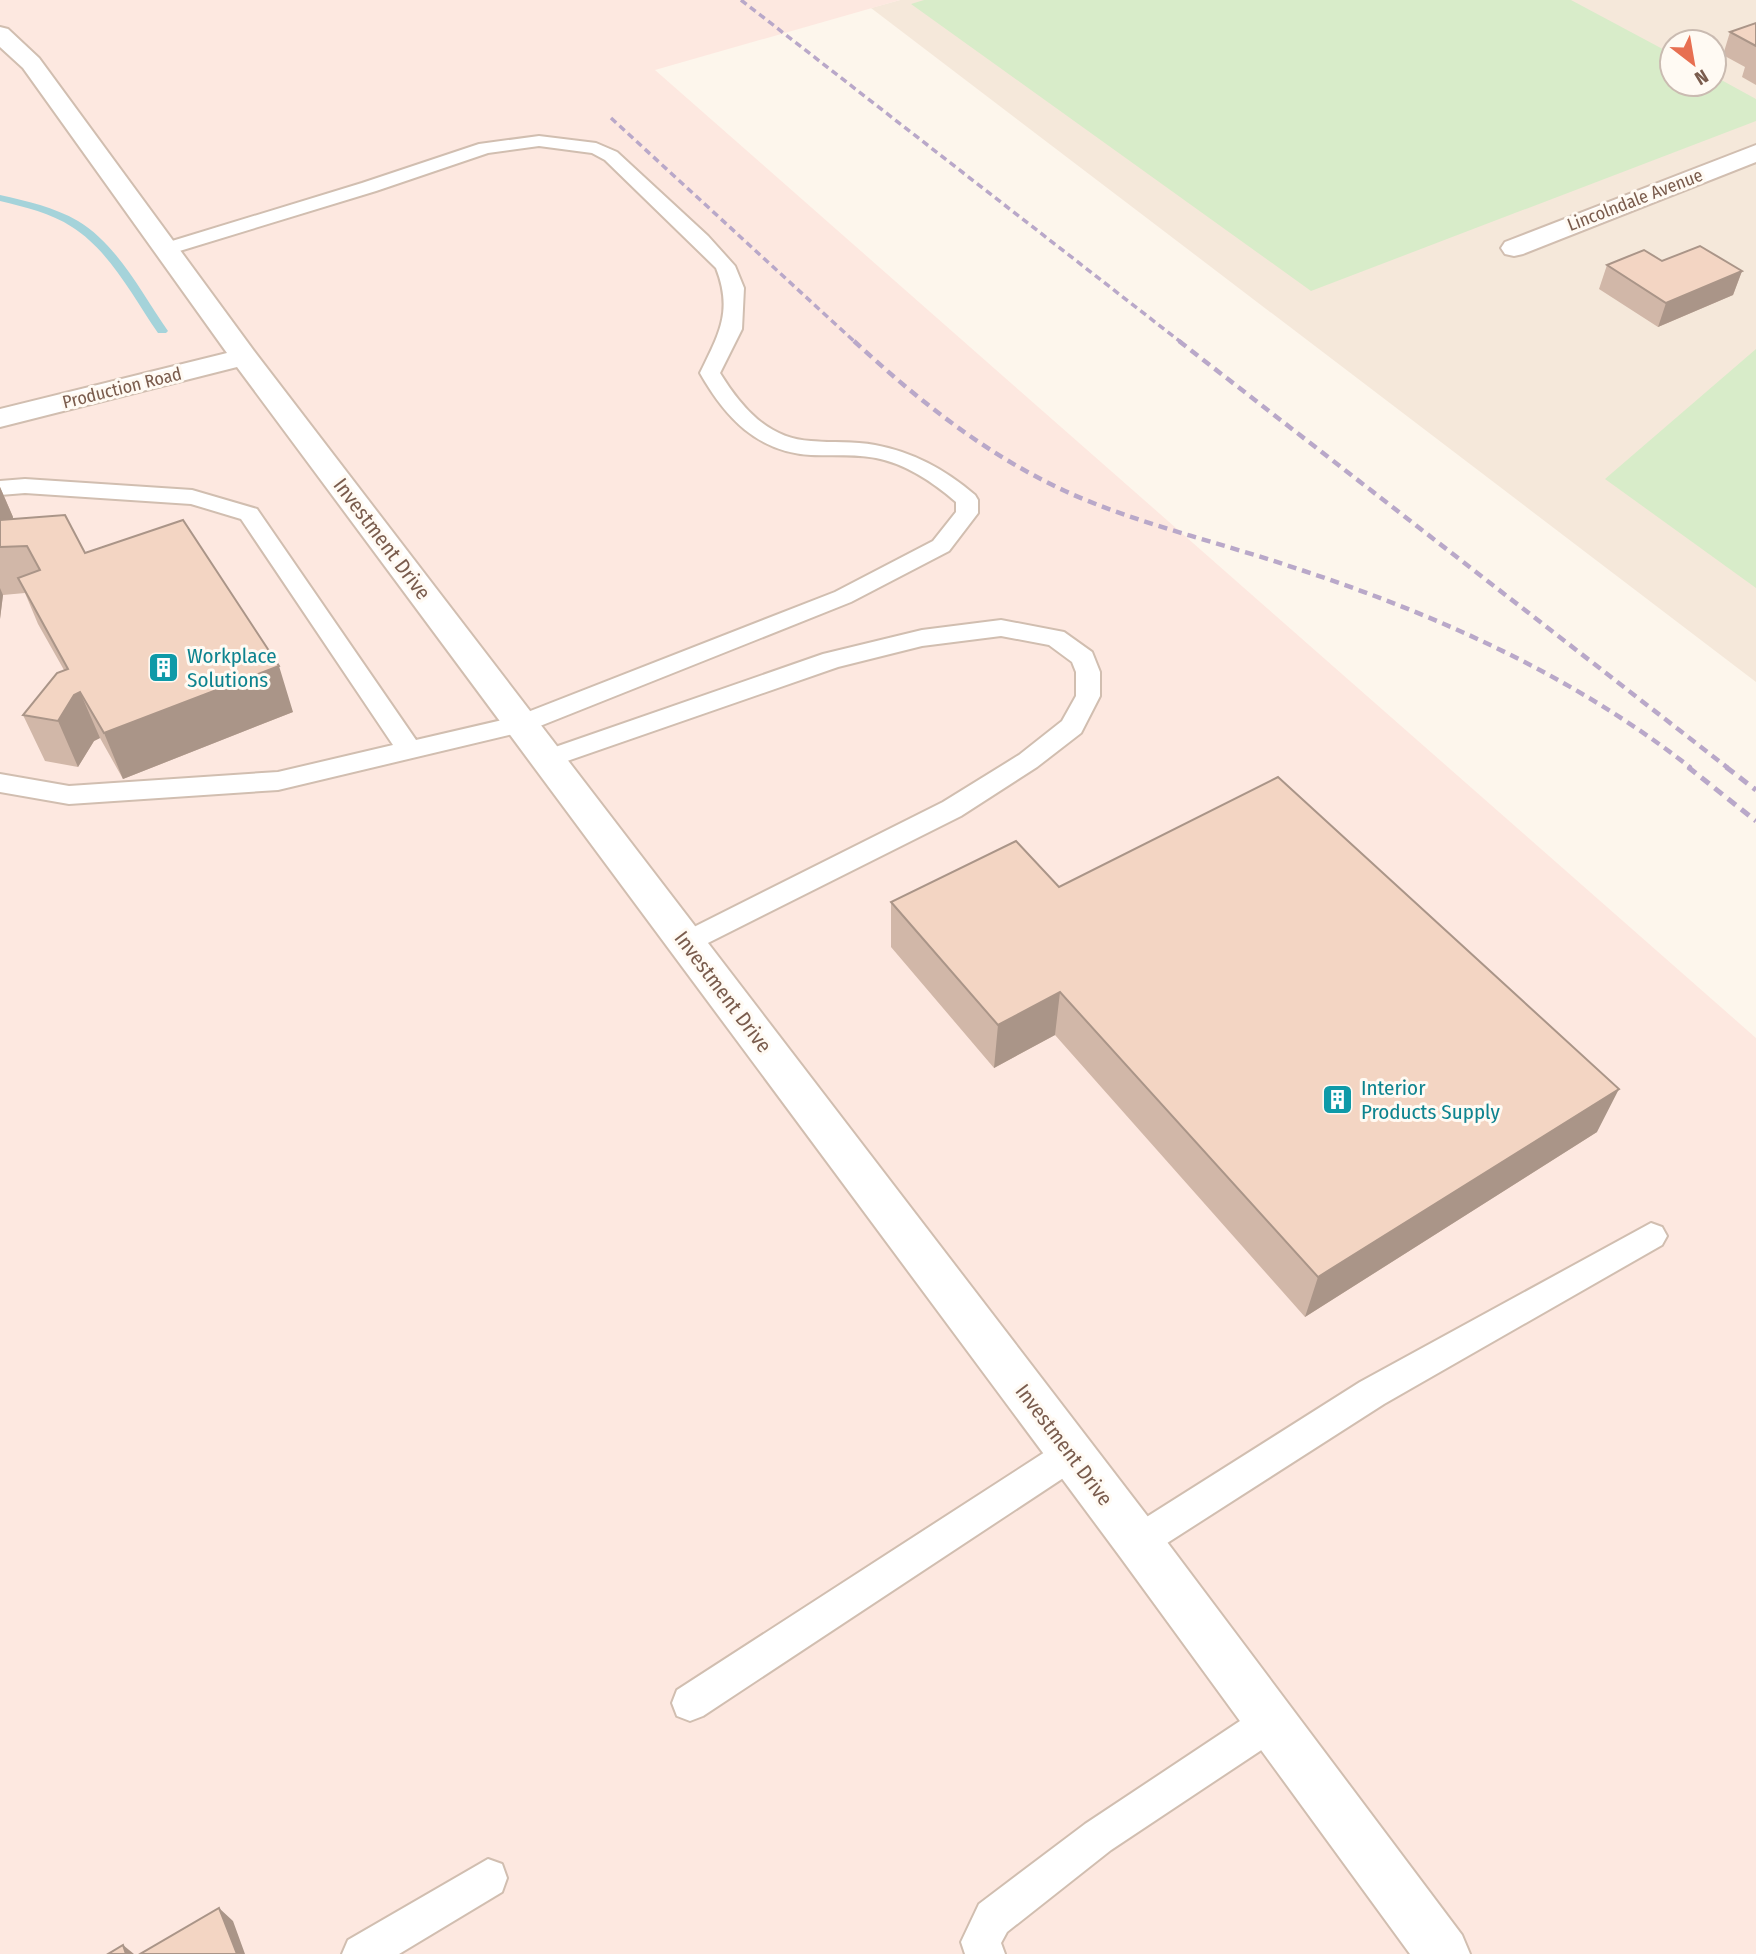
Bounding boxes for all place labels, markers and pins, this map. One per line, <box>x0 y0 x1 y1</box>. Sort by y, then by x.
place label: Workplace Solutions <box>187 643 277 693</box>
building icon: Workplace Solutions <box>147 651 181 685</box>
place label: Interior Products Supply <box>1361 1075 1500 1125</box>
building icon: Interior Products Supply <box>1321 1083 1355 1117</box>

